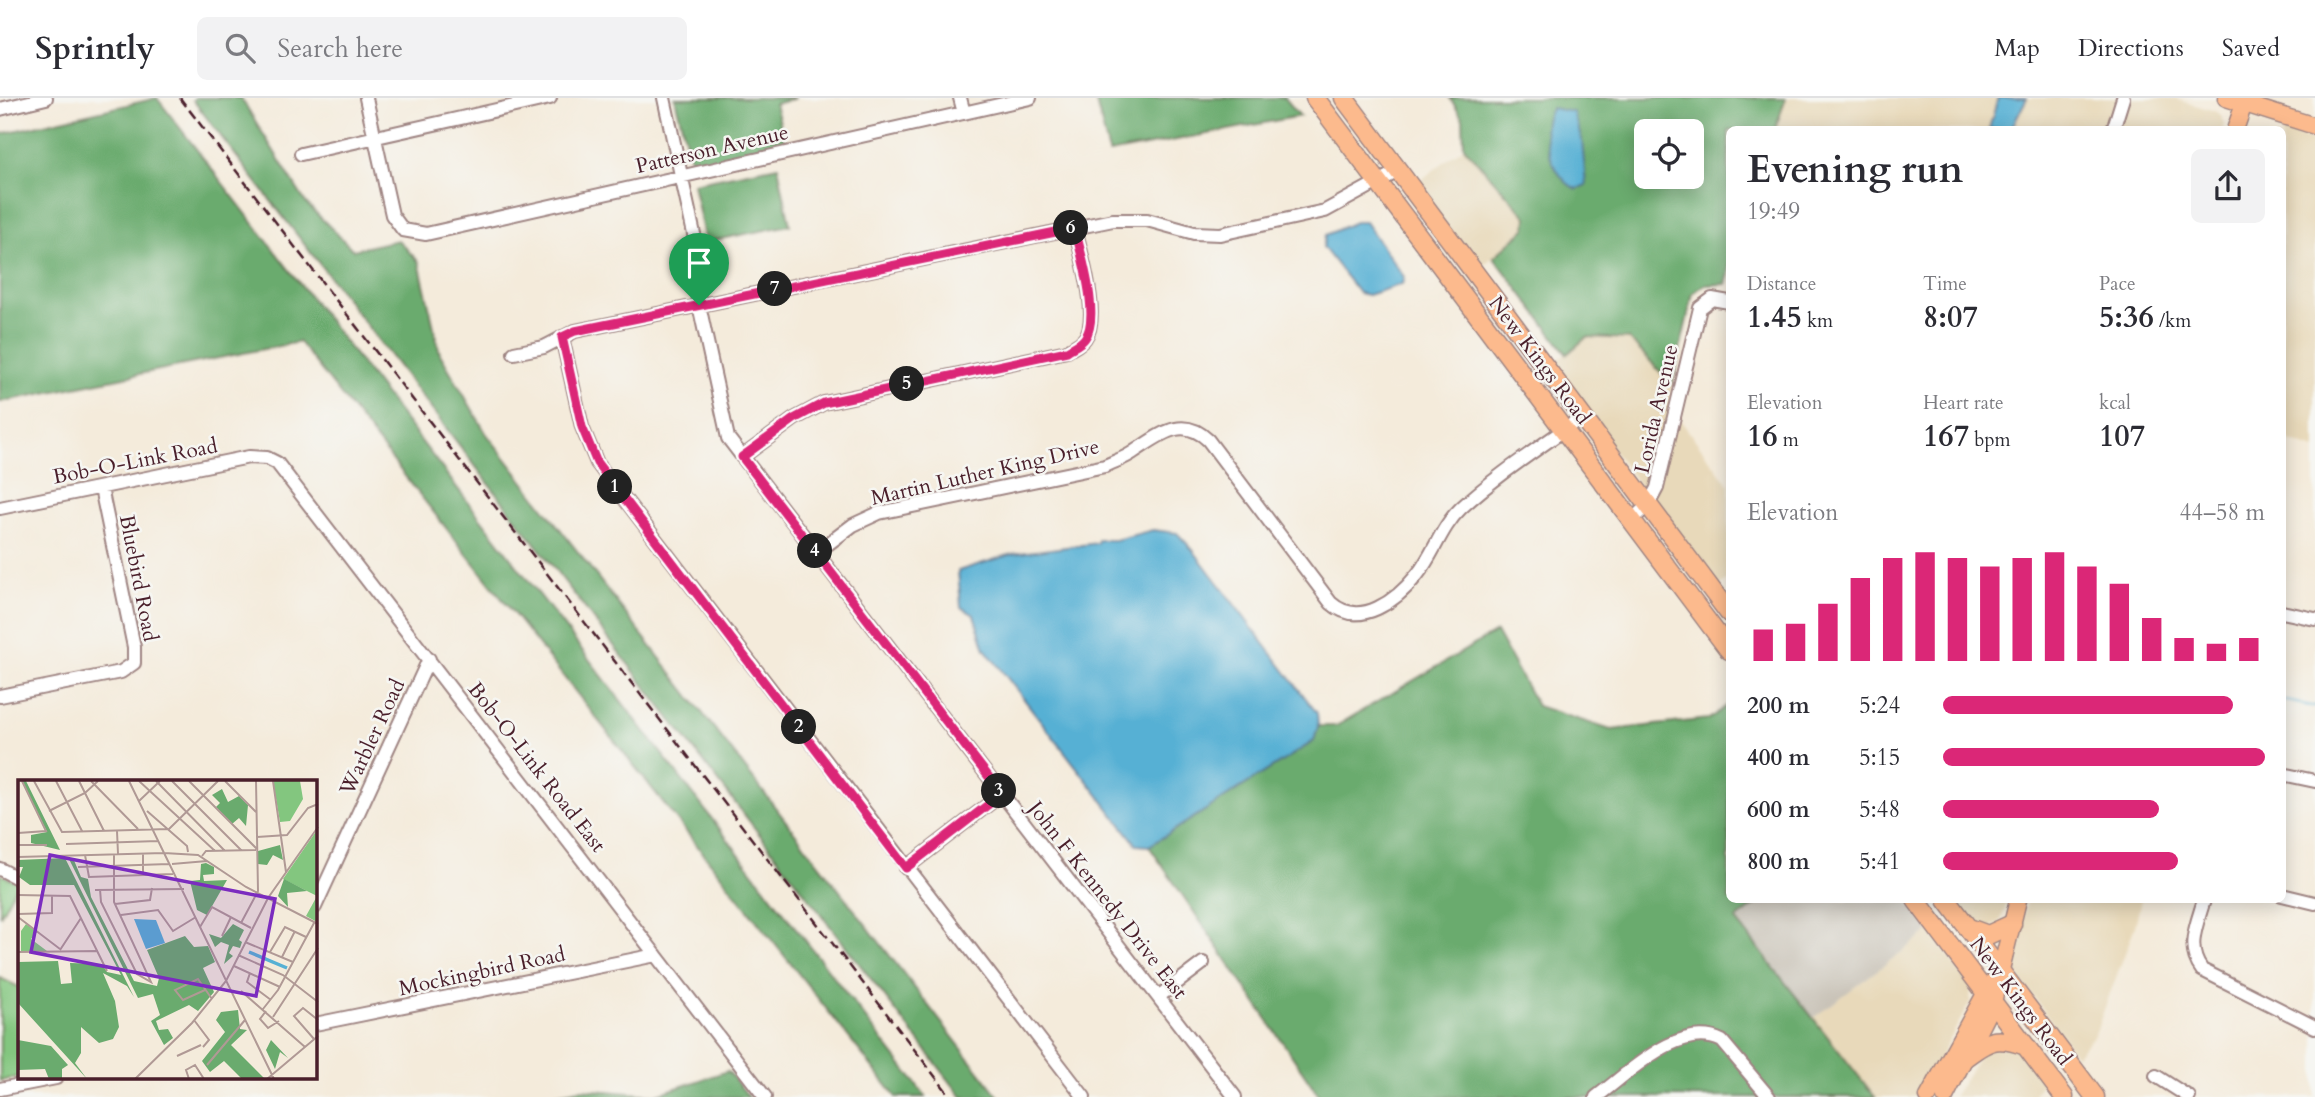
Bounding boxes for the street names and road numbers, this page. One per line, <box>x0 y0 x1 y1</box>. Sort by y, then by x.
street label: Patterson Avenue <box>633 118 791 181</box>
street label: New Kings Road <box>1482 290 1598 431</box>
street label: Lorida Avenue <box>1628 342 1685 476</box>
street label: Bob-O-Link Road <box>50 431 220 492</box>
street label: Martin Luther King Drive <box>868 432 1102 513</box>
street label: Bluebird Road <box>112 512 165 644</box>
street label: Warbler Road <box>332 674 412 801</box>
street label: Bob-O-Link Road East <box>461 676 612 859</box>
street label: John F Kennedy Drive East <box>1019 793 1194 1006</box>
street label: New Kings Road <box>1963 931 2079 1072</box>
street label: Mockingbird Road <box>396 940 568 1003</box>

